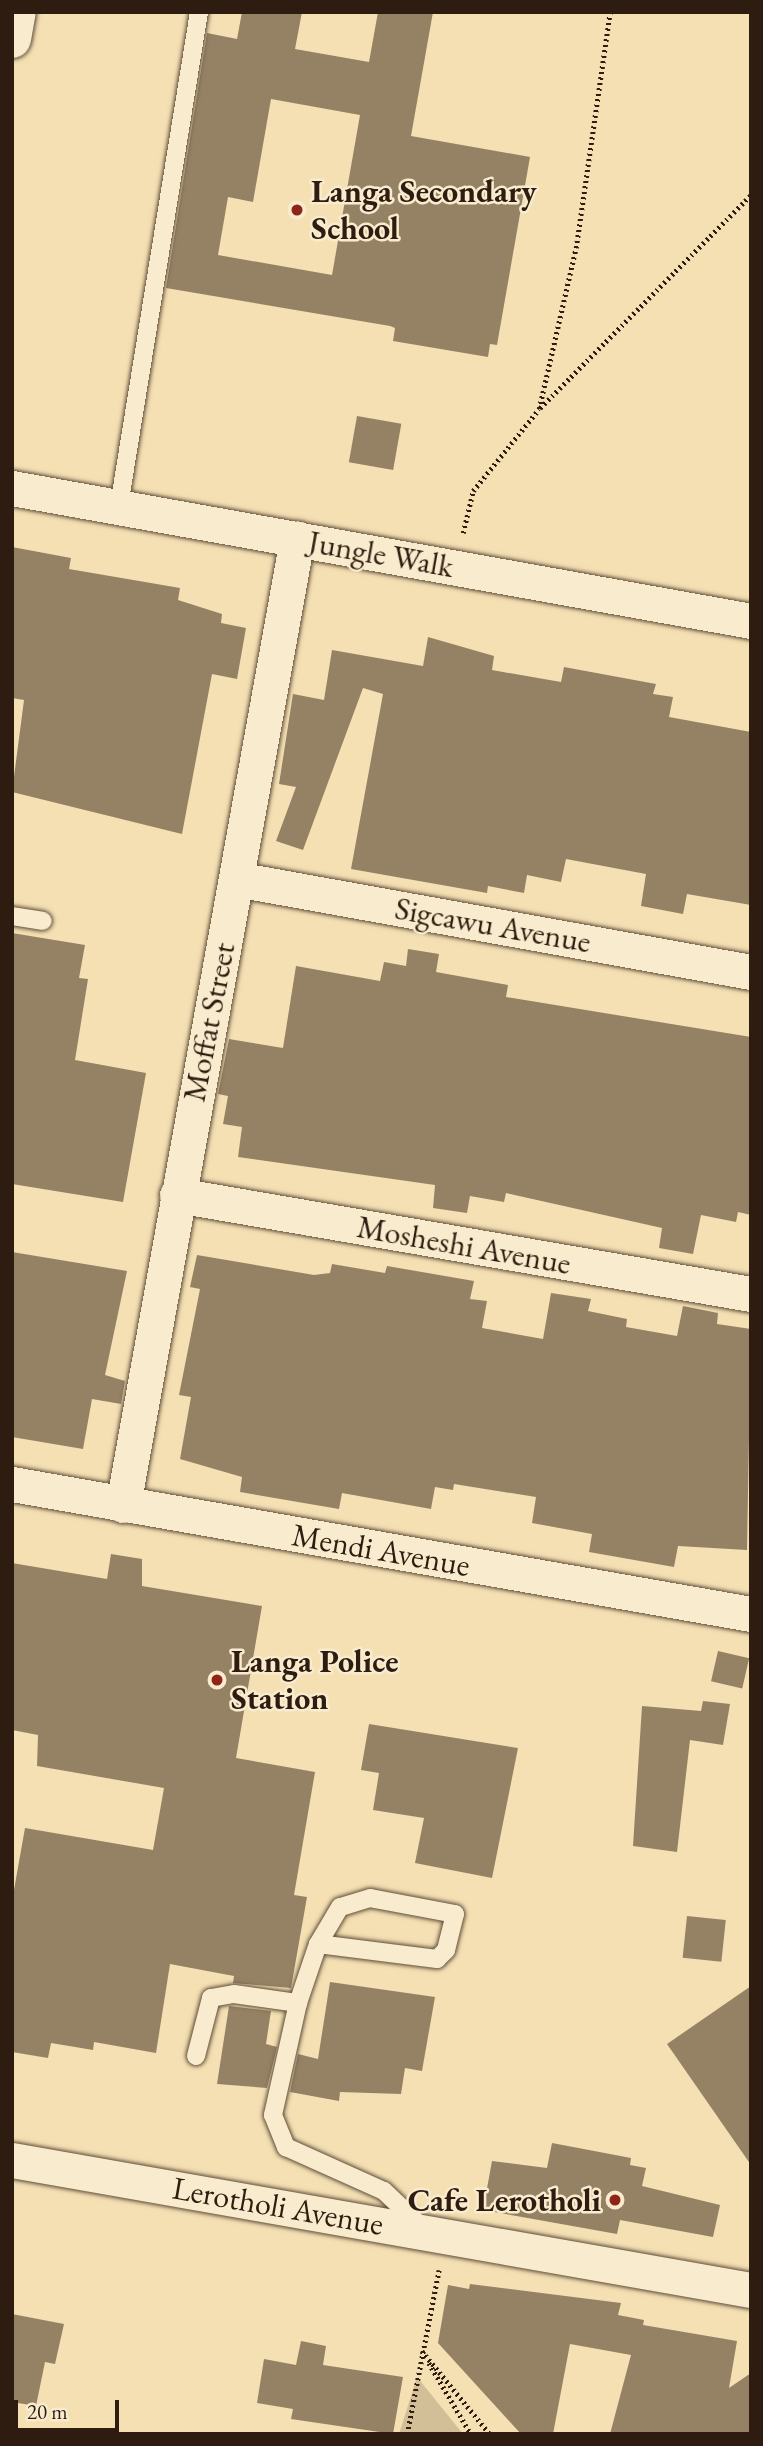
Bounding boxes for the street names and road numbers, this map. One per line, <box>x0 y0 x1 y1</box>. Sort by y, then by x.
street label: Jungle Walk <box>305 522 457 586</box>
street label: Sigcawu Avenue <box>392 889 594 961</box>
street label: Moffat Street <box>175 939 243 1105</box>
street label: Mosheshi Avenue <box>354 1207 574 1283</box>
street label: Mendi Avenue <box>289 1515 473 1585</box>
street label: Lerotholi Avenue <box>170 2169 386 2243</box>

